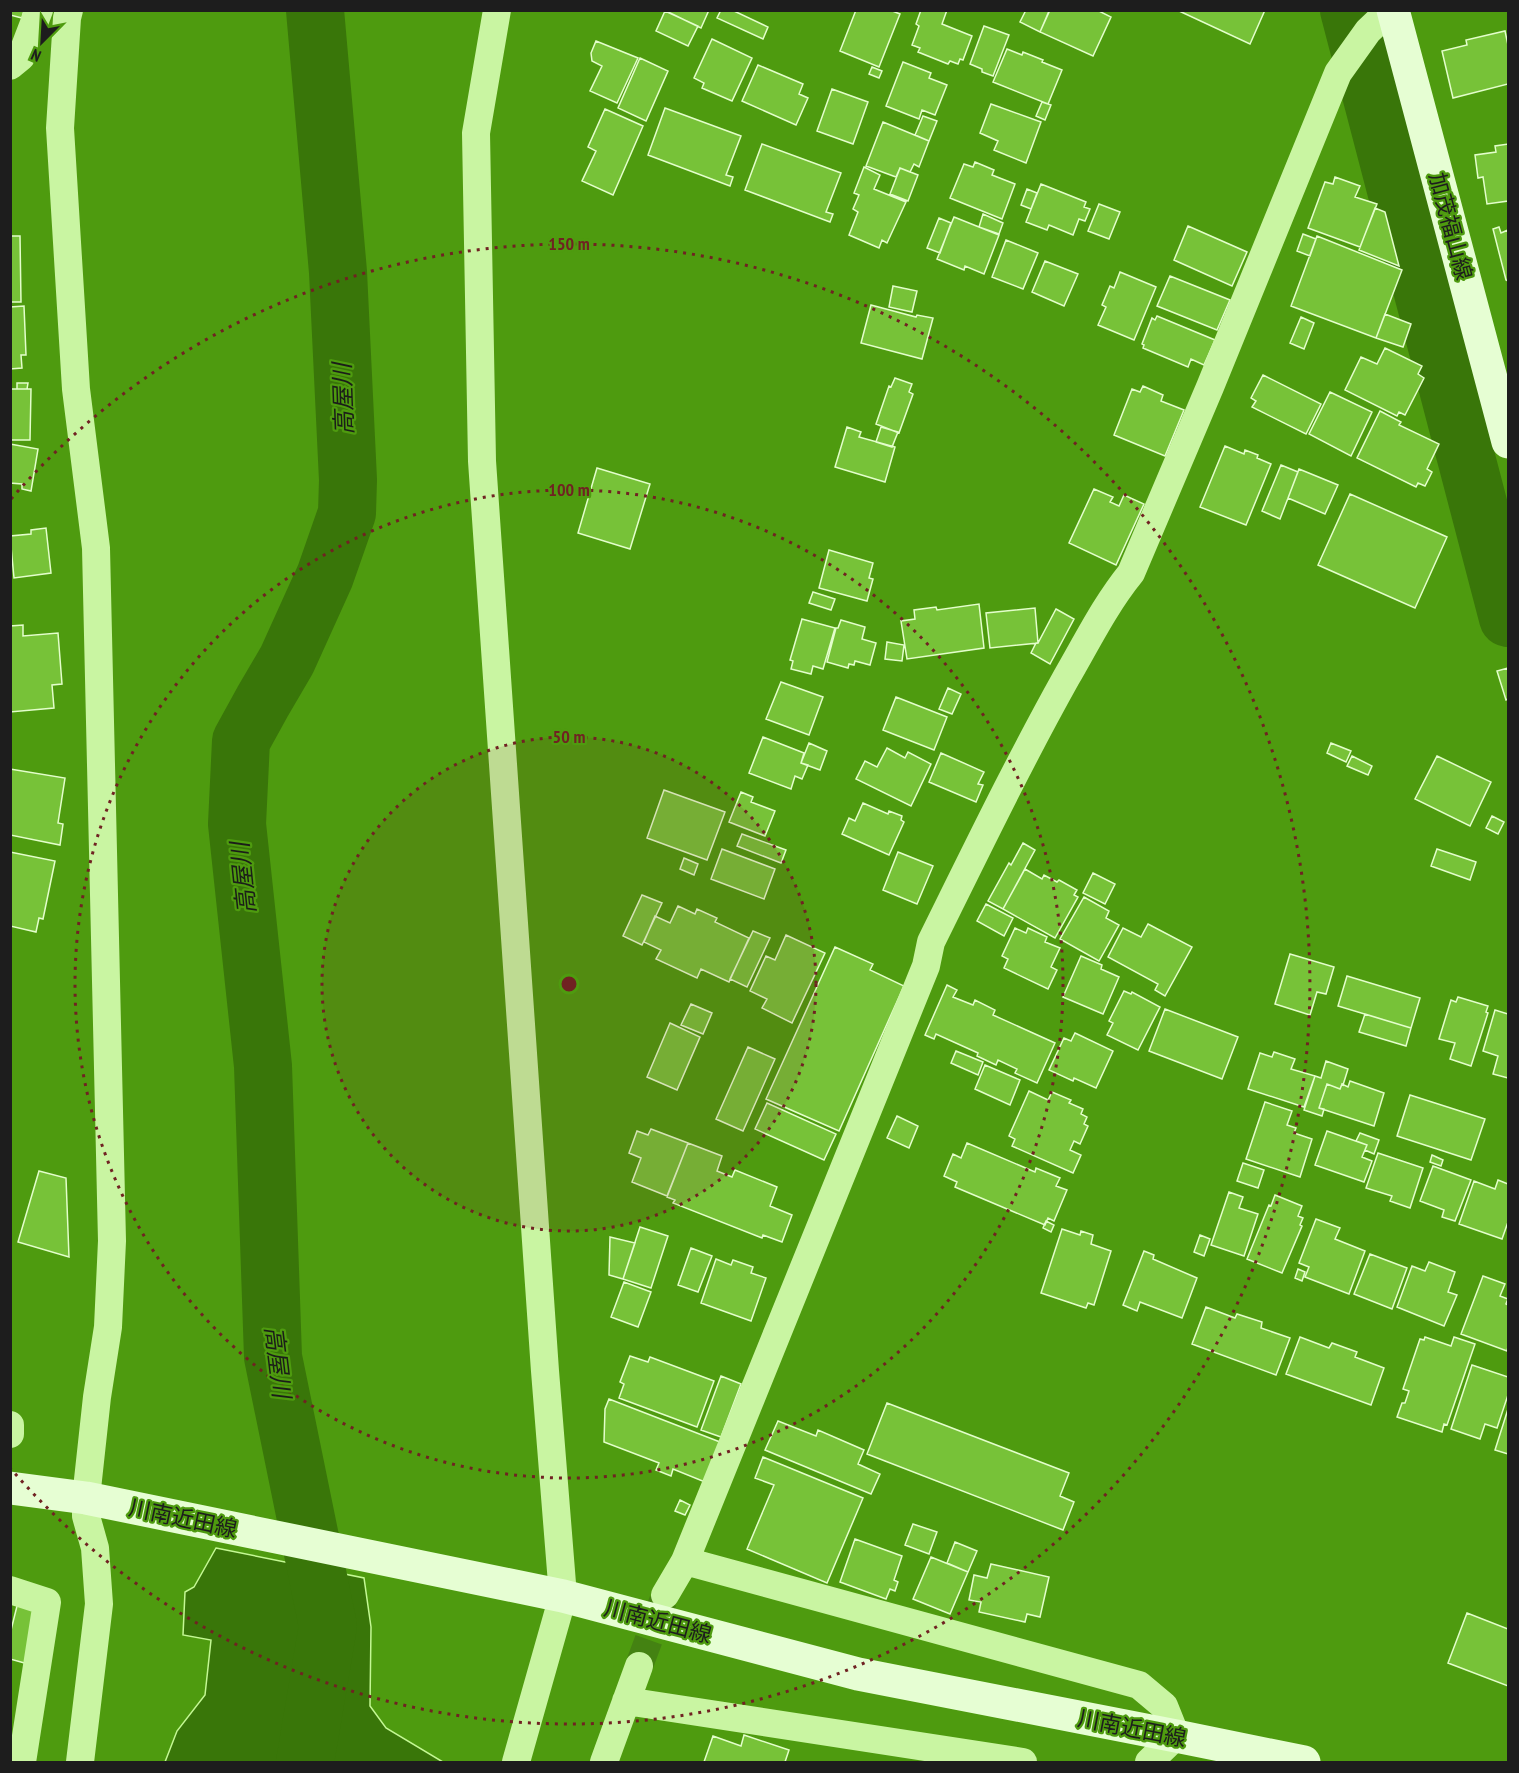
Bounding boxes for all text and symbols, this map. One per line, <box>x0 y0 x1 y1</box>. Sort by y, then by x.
north arrow <box>12 12 72 72</box>
text: N <box>28 45 44 67</box>
street label: 加茂福山線 <box>1423 169 1479 283</box>
text: 150 m <box>548 232 590 255</box>
water label: 高屋川 <box>326 359 360 436</box>
text: 100 m <box>548 478 590 501</box>
text: 50 m <box>553 725 585 748</box>
water label: 高屋川 <box>224 838 262 915</box>
centre of rings <box>559 974 579 994</box>
water label: 高屋川 <box>258 1324 298 1403</box>
street label: 川南近田線 <box>126 1493 240 1543</box>
street label: 川南近田線 <box>601 1593 715 1649</box>
street label: 川南近田線 <box>1075 1704 1189 1752</box>

